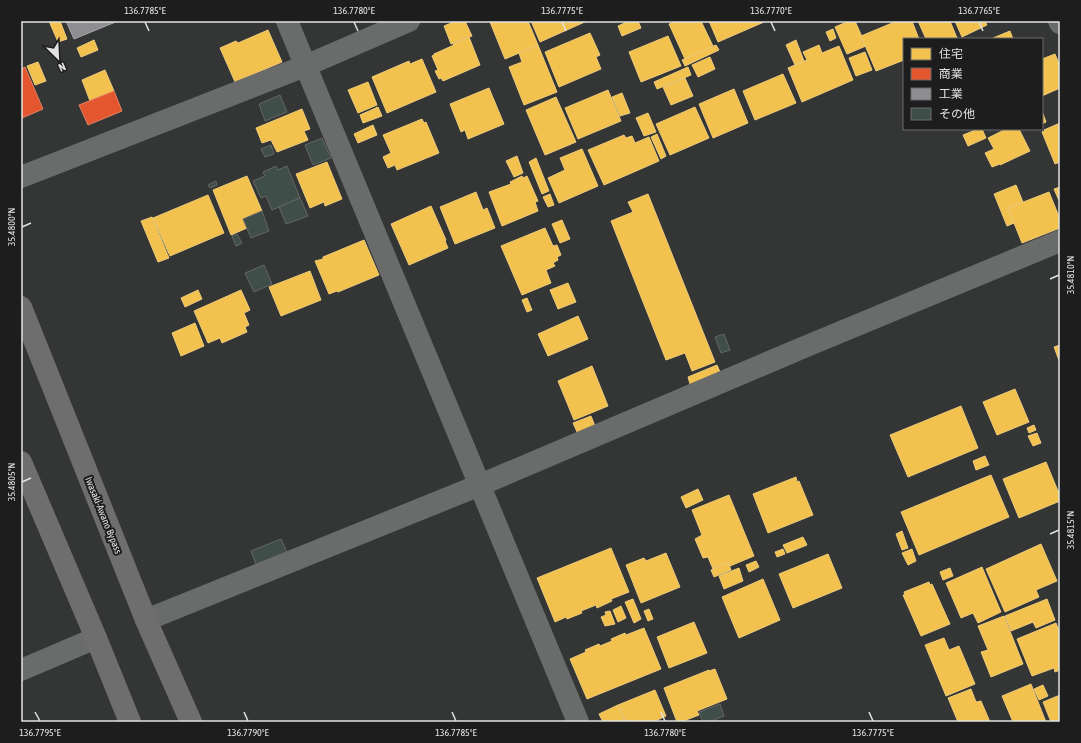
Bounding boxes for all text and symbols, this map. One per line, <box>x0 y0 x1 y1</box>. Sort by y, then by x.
text: 136.7785°E <box>124 5 167 16</box>
text: 136.7780°E <box>333 5 376 16</box>
text: 136.7775°E <box>541 5 584 16</box>
text: 136.7770°E <box>750 5 793 16</box>
text: 136.7765°E <box>958 5 1001 16</box>
north arrow <box>38 38 78 78</box>
legend <box>903 38 1043 130</box>
text: 住宅 <box>939 47 963 61</box>
text: N <box>57 60 67 74</box>
text: 商業 <box>939 67 963 81</box>
text: 工業 <box>939 87 963 101</box>
text: その他 <box>939 107 975 121</box>
text: 35.4800°N <box>6 208 17 246</box>
text: 35.4810°N <box>1065 256 1076 294</box>
text: 35.4805°N <box>6 463 17 501</box>
street label: Iwasaki-Awano Bypass <box>83 475 124 556</box>
text: 35.4815°N <box>1065 511 1076 549</box>
text: 136.7795°E <box>19 727 62 738</box>
text: 136.7790°E <box>227 727 270 738</box>
text: 136.7785°E <box>435 727 478 738</box>
text: 136.7780°E <box>644 727 687 738</box>
text: 136.7775°E <box>852 727 895 738</box>

